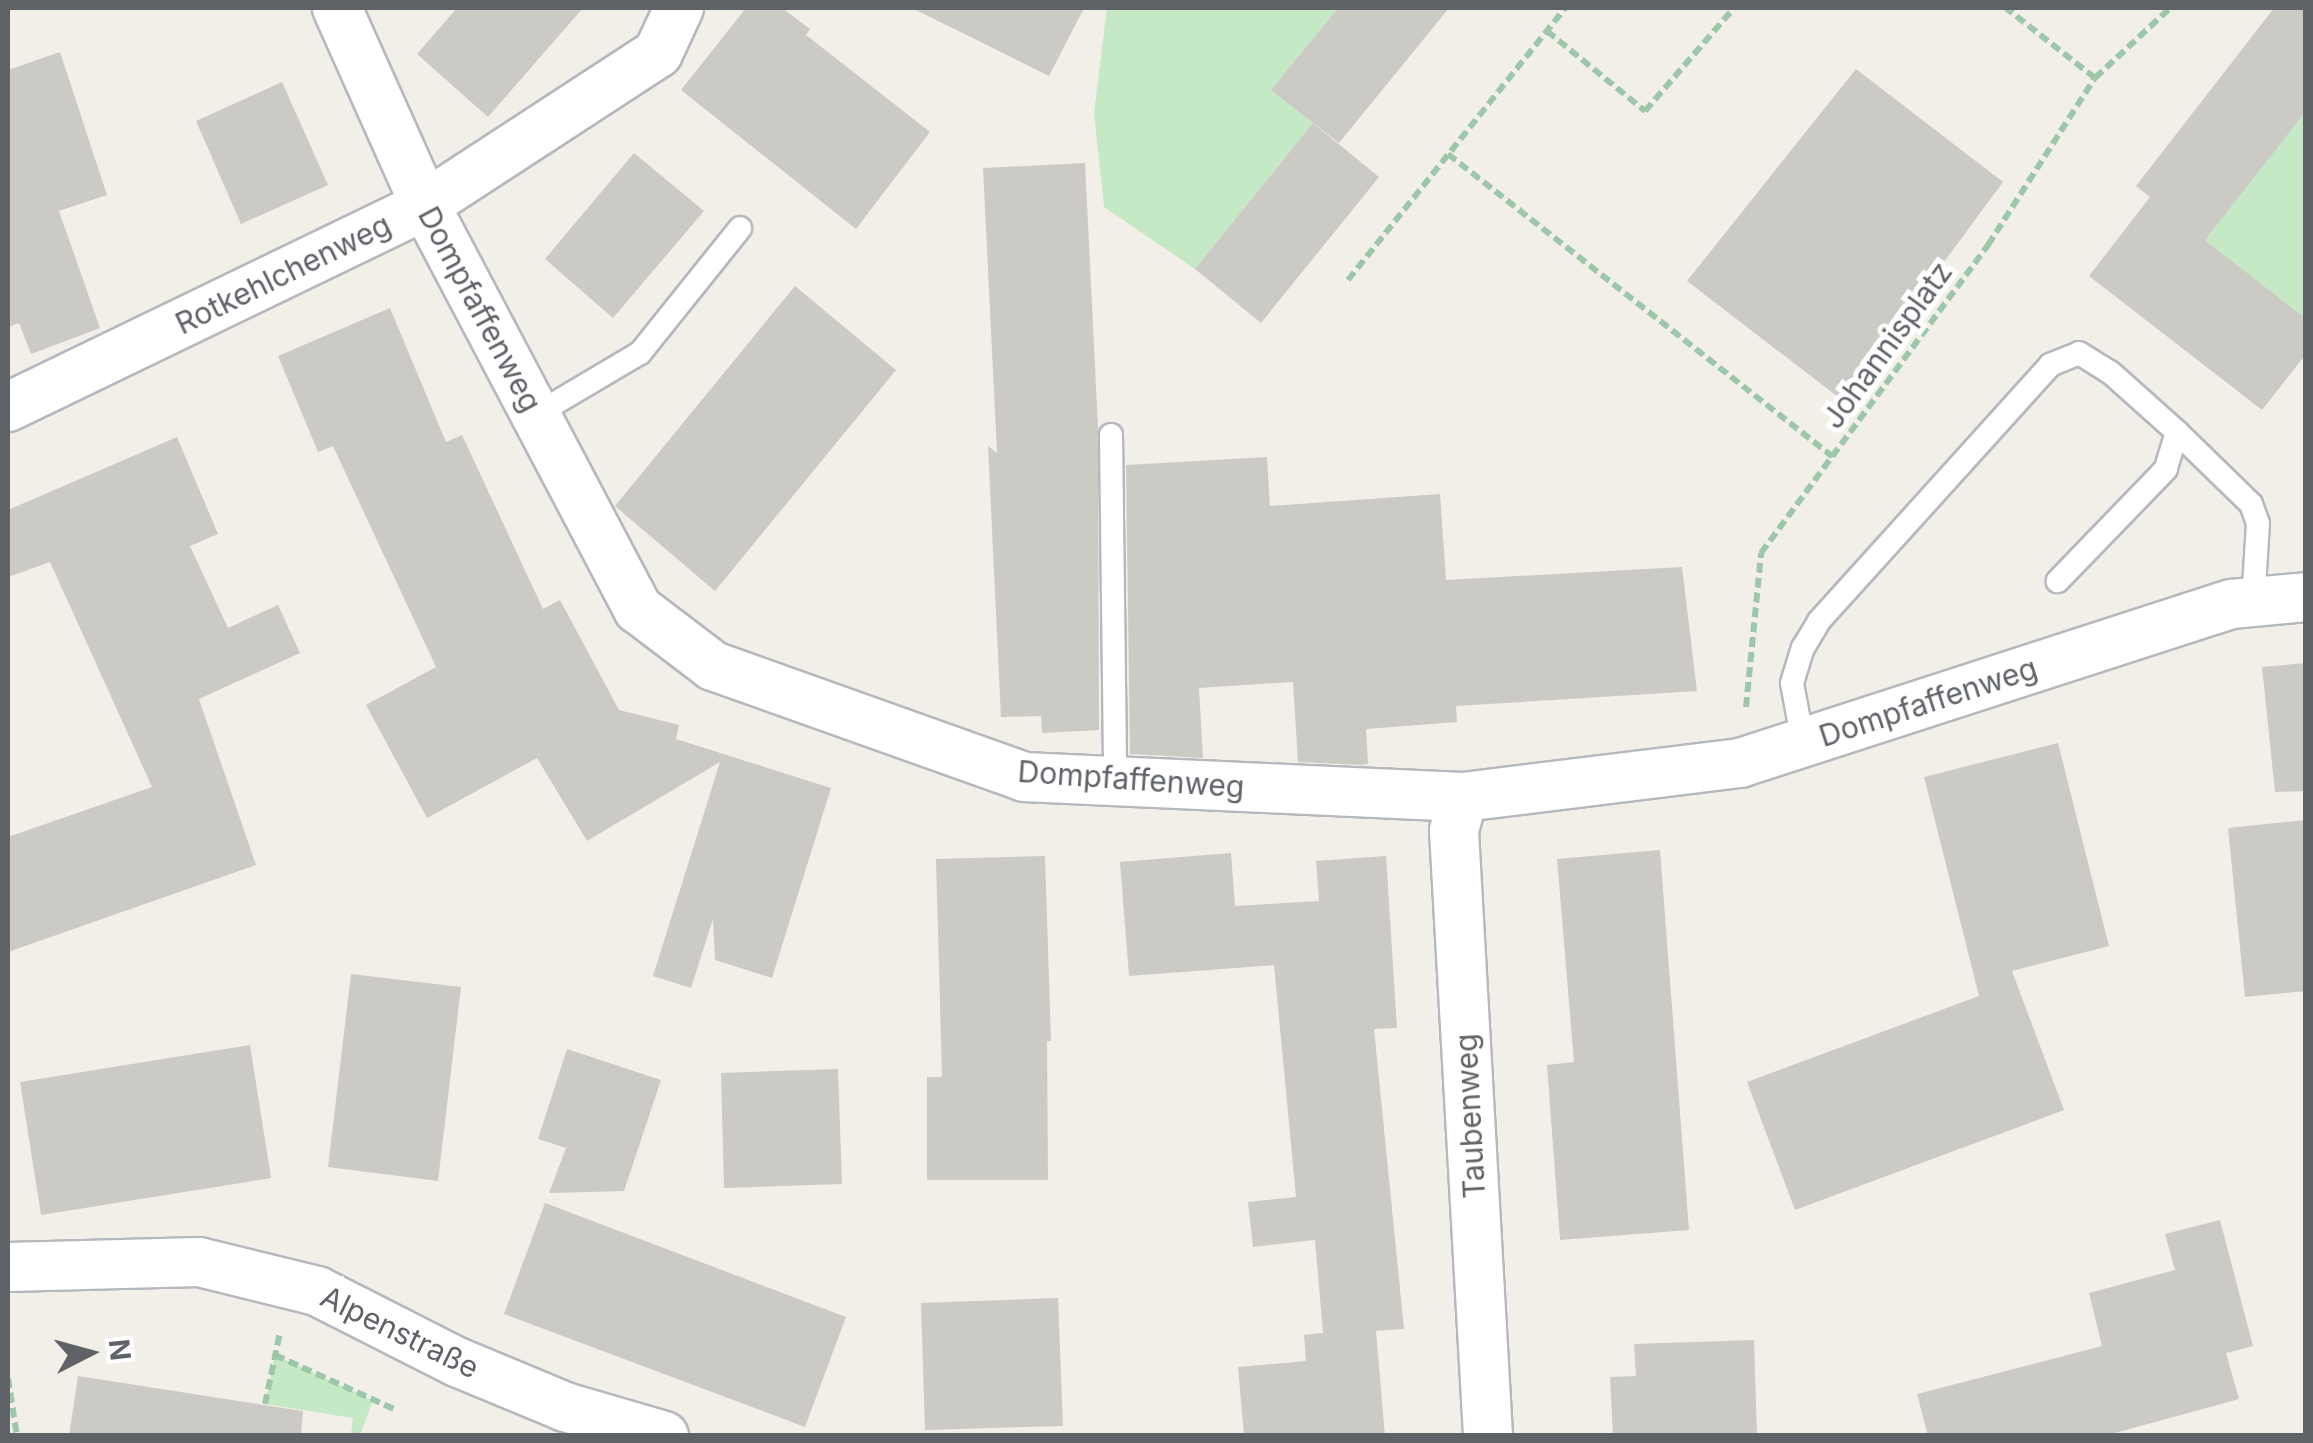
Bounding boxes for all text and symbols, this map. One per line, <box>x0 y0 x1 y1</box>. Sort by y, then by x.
street label: Dompfaffenweg <box>411 200 549 418</box>
street label: Rotkehlchenweg <box>170 206 396 342</box>
street label: Johannisplatz <box>1815 255 1959 435</box>
street label: Dompfaffenweg <box>1814 650 2042 754</box>
street label: Dompfaffenweg <box>1017 753 1245 805</box>
street label: Taubenweg <box>1448 1033 1492 1199</box>
street label: Alpenstraße <box>315 1278 485 1386</box>
north arrow <box>40 1303 140 1403</box>
text: N <box>102 1337 138 1362</box>

